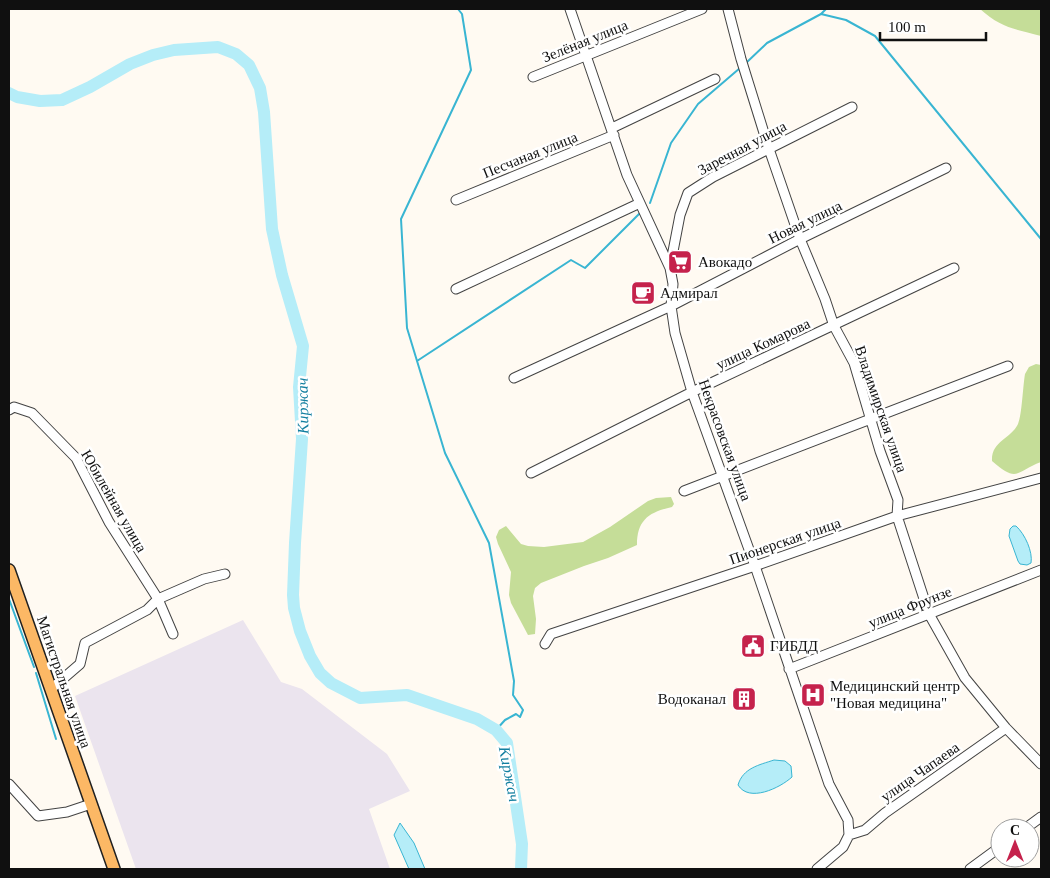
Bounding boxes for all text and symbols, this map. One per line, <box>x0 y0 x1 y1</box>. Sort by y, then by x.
scale bar <box>880 10 986 42</box>
street label: Зелёная улица <box>540 16 630 65</box>
text: 100 m <box>888 19 926 35</box>
street label: Заречная улица <box>695 118 789 178</box>
street label: Песчаная улица <box>480 129 580 181</box>
street label: Новая улица <box>766 197 845 247</box>
supermarket icon: Авокадо <box>667 249 693 275</box>
place label: Авокадо <box>698 254 752 270</box>
cafe icon: Адмирал <box>630 280 656 306</box>
place label: Адмирал <box>660 285 718 301</box>
street label: улица Комарова <box>713 315 813 373</box>
street label: Владимирская улица <box>852 344 910 475</box>
water label: Киржач <box>294 377 313 435</box>
street label: Некрасовская улица <box>696 377 755 503</box>
street label: Юбилейная улица <box>78 447 150 555</box>
street label: Пионерская улица <box>727 514 843 568</box>
street label: улица Фрунзе <box>866 583 954 631</box>
street label: Магистральная улица <box>34 614 94 750</box>
public building icon: ГИБДД <box>740 633 766 659</box>
place label: ГИБДД <box>770 638 818 654</box>
place label: Медицинский центр "Новая медицина" <box>830 678 960 711</box>
hospital icon: Медицинский центр "Новая медицина" <box>800 682 826 708</box>
building icon: Водоканал <box>731 686 757 712</box>
place label: Водоканал <box>658 691 727 707</box>
street label: улица Чапаева <box>878 739 962 805</box>
water label: Киржач <box>495 744 523 804</box>
north arrow <box>990 818 1040 868</box>
text: С <box>1010 823 1020 838</box>

